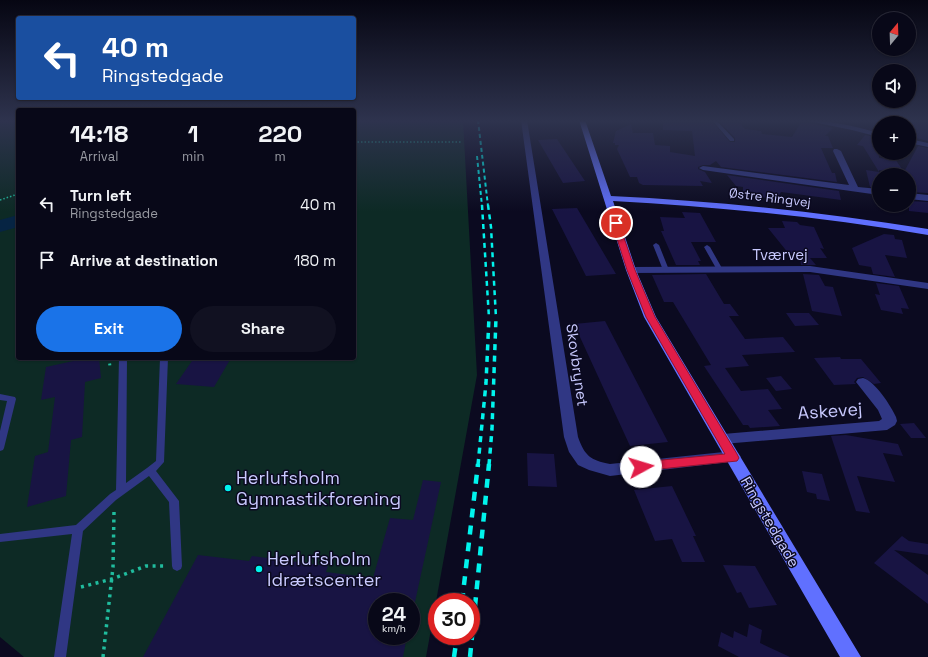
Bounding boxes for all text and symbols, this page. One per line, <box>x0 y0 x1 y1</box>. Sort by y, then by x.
north arrow <box>872 12 916 56</box>
map controls <box>872 12 916 212</box>
text: 40 m <box>102 29 169 65</box>
icon: left <box>36 32 88 84</box>
text: Ringstedgade <box>102 64 224 87</box>
button: sound <box>872 64 916 108</box>
button: + <box>872 116 916 160</box>
text: 14:18 <box>70 118 128 149</box>
text: 1 <box>188 118 199 149</box>
text: 220 <box>258 118 302 149</box>
text: Arrival <box>80 148 118 165</box>
text: min <box>182 148 204 165</box>
text: m <box>275 148 286 165</box>
button: − <box>872 168 916 212</box>
street label: Østre Ringvej <box>728 184 812 211</box>
text: Turn left <box>70 186 132 205</box>
icon: left <box>36 193 58 215</box>
text: 40 m <box>300 195 336 214</box>
text: Ringstedgade <box>70 205 158 222</box>
pin <box>599 206 633 240</box>
icon: arrive <box>605 212 627 234</box>
street label: Tværvej <box>752 245 808 264</box>
icon: arrive <box>36 249 58 271</box>
text: Arrive at destination <box>70 251 218 270</box>
text: 180 m <box>294 251 336 270</box>
button: Exit <box>36 306 182 352</box>
button: Share <box>190 306 336 352</box>
street label: Skovbrynet <box>562 322 593 407</box>
street label: Askevej <box>797 397 863 424</box>
position arrow <box>620 446 662 488</box>
place label: Herlufsholm Gymnastikforening <box>236 466 401 510</box>
street label: Ringstedgade <box>737 473 804 571</box>
marker: Herlufsholm Gymnastikforening <box>223 483 233 493</box>
place label: Herlufsholm Idrætscenter <box>267 547 381 591</box>
marker: Herlufsholm Idrætscenter <box>254 564 264 574</box>
speed limit sign: 30 <box>428 593 480 645</box>
text: 24 <box>382 601 406 627</box>
text: km/h <box>382 622 406 635</box>

